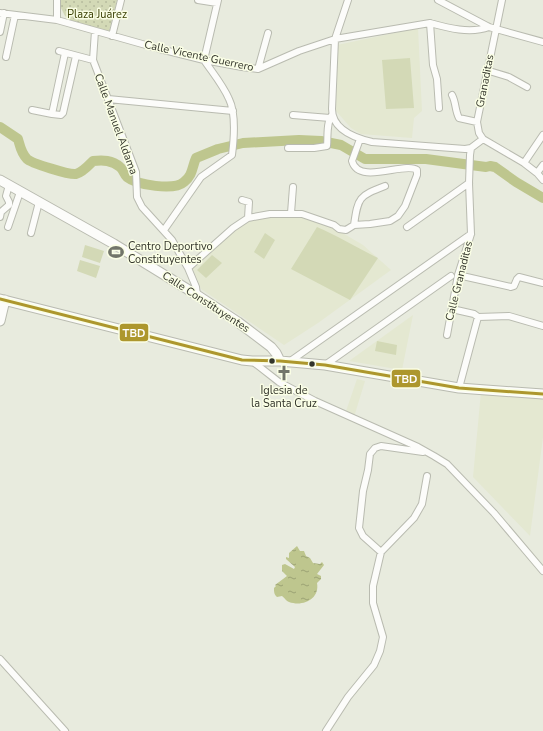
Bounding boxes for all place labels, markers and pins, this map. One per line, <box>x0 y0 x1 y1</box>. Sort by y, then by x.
place label: Centro Deportivo Constituyentes <box>128 239 213 267</box>
sports icon: Centro Deportivo Constituyentes <box>107 243 125 261</box>
unlabelled marker <box>267 356 277 366</box>
unlabelled marker <box>307 359 317 369</box>
church icon: Iglesia de la Santa Cruz <box>275 364 293 382</box>
place label: Iglesia de la Santa Cruz <box>251 383 317 411</box>

